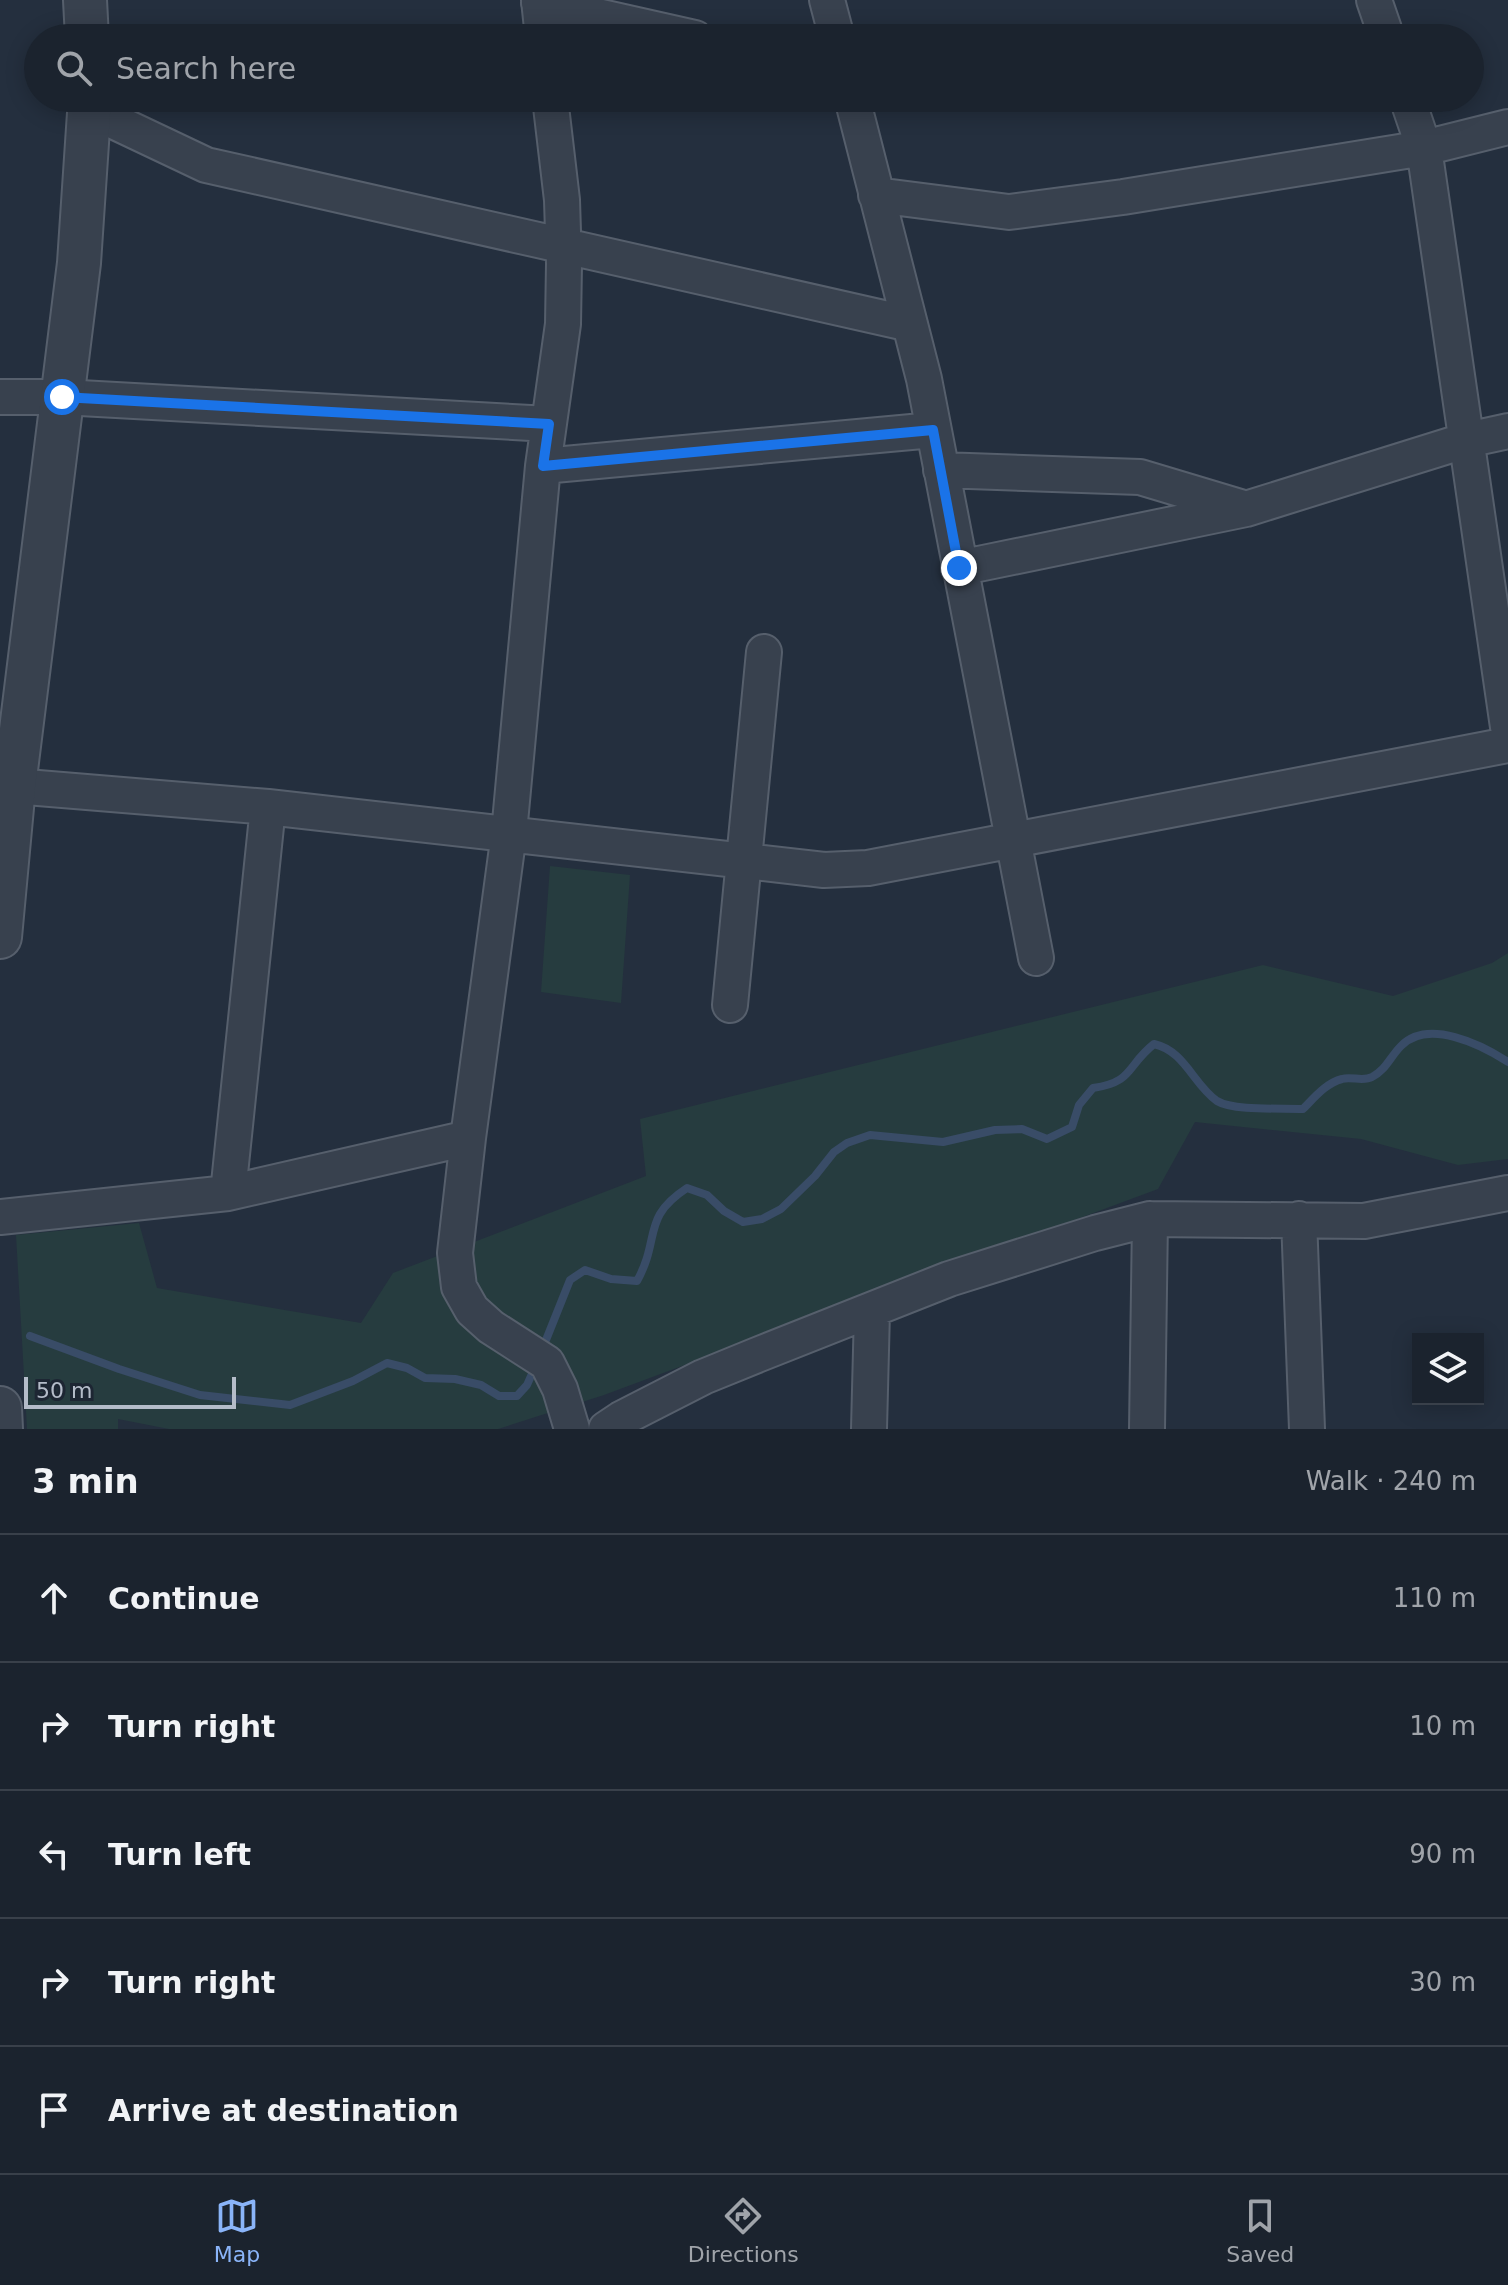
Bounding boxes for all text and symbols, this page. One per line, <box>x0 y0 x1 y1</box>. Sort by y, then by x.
search box <box>24 24 1484 112</box>
icon: search <box>52 46 96 90</box>
text: Search here <box>116 51 296 86</box>
route start <box>44 379 80 415</box>
route end <box>941 550 977 586</box>
map controls <box>1412 1333 1484 1405</box>
button: layers <box>1412 1333 1484 1405</box>
scale bar <box>24 1373 236 1409</box>
text: 50 m <box>36 1378 92 1403</box>
text: 3 min <box>32 1461 139 1501</box>
text: Walk · 240 m <box>1306 1466 1476 1496</box>
icon: ahead <box>32 1576 76 1620</box>
text: Continue <box>108 1581 260 1616</box>
text: 110 m <box>1393 1583 1476 1613</box>
icon: right <box>32 1704 76 1748</box>
text: Turn right <box>108 1709 275 1744</box>
text: 10 m <box>1409 1711 1476 1741</box>
icon: left <box>32 1832 76 1876</box>
text: Turn left <box>108 1837 251 1872</box>
text: 90 m <box>1409 1839 1476 1869</box>
icon: right <box>32 1960 76 2004</box>
text: Turn right <box>108 1965 275 2000</box>
text: 30 m <box>1409 1967 1476 1997</box>
icon: arrive <box>32 2088 76 2132</box>
text: Arrive at destination <box>108 2093 459 2128</box>
tab: Map <box>214 2194 260 2267</box>
tab: Directions <box>688 2194 799 2267</box>
tab: Saved <box>1226 2194 1294 2267</box>

